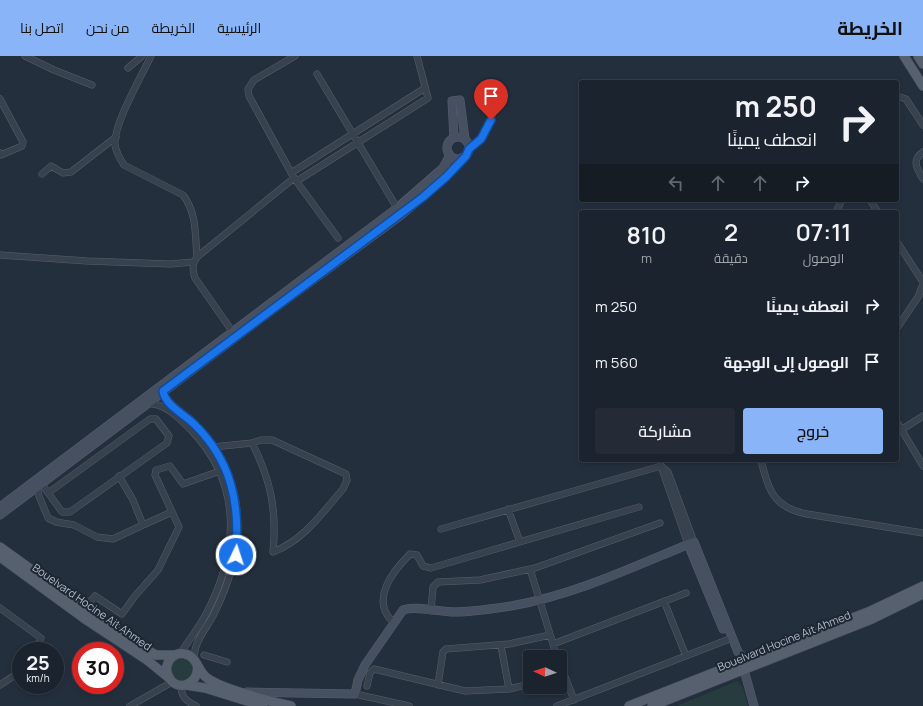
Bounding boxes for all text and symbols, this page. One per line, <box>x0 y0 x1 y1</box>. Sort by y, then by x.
text: الخريطة <box>837 15 903 41</box>
text: اتصل بنا <box>20 18 64 37</box>
text: من نحن <box>86 18 130 37</box>
text: الخريطة <box>152 18 195 37</box>
text: الرئيسية <box>217 18 261 37</box>
pin <box>474 79 508 120</box>
icon: arrive <box>480 85 502 107</box>
text: 250 m <box>735 87 817 125</box>
icon: right <box>831 96 883 148</box>
text: انعطف يمينًا <box>727 127 817 151</box>
icon: left <box>665 172 687 194</box>
icon: ahead <box>707 172 729 194</box>
icon: ahead <box>749 172 771 194</box>
icon: right <box>791 172 813 194</box>
text: 2 <box>724 215 738 248</box>
text: 07:11 <box>795 215 851 248</box>
text: 810 <box>627 218 667 251</box>
text: m <box>641 249 652 267</box>
text: دقيقة <box>714 249 748 267</box>
text: الوصول <box>803 249 844 267</box>
icon: right <box>861 295 883 317</box>
text: 250 m <box>595 296 637 317</box>
text: انعطف يمينًا <box>766 296 849 317</box>
icon: arrive <box>861 351 883 373</box>
text: 560 m <box>595 352 638 373</box>
text: الوصول إلى الوجهة <box>723 352 849 373</box>
button: مشاركة <box>595 408 735 454</box>
button: خروج <box>743 408 883 454</box>
position arrow <box>215 534 257 576</box>
street label: Bouelvard Hocine Ait Ahmed <box>30 560 155 654</box>
street label: Bouelvard Hocine Ait Ahmed <box>715 607 853 674</box>
speed limit sign: 30 <box>72 642 124 694</box>
text: 25 <box>26 649 50 676</box>
north arrow <box>523 650 567 694</box>
map controls <box>523 650 567 694</box>
text: km/h <box>26 671 50 685</box>

